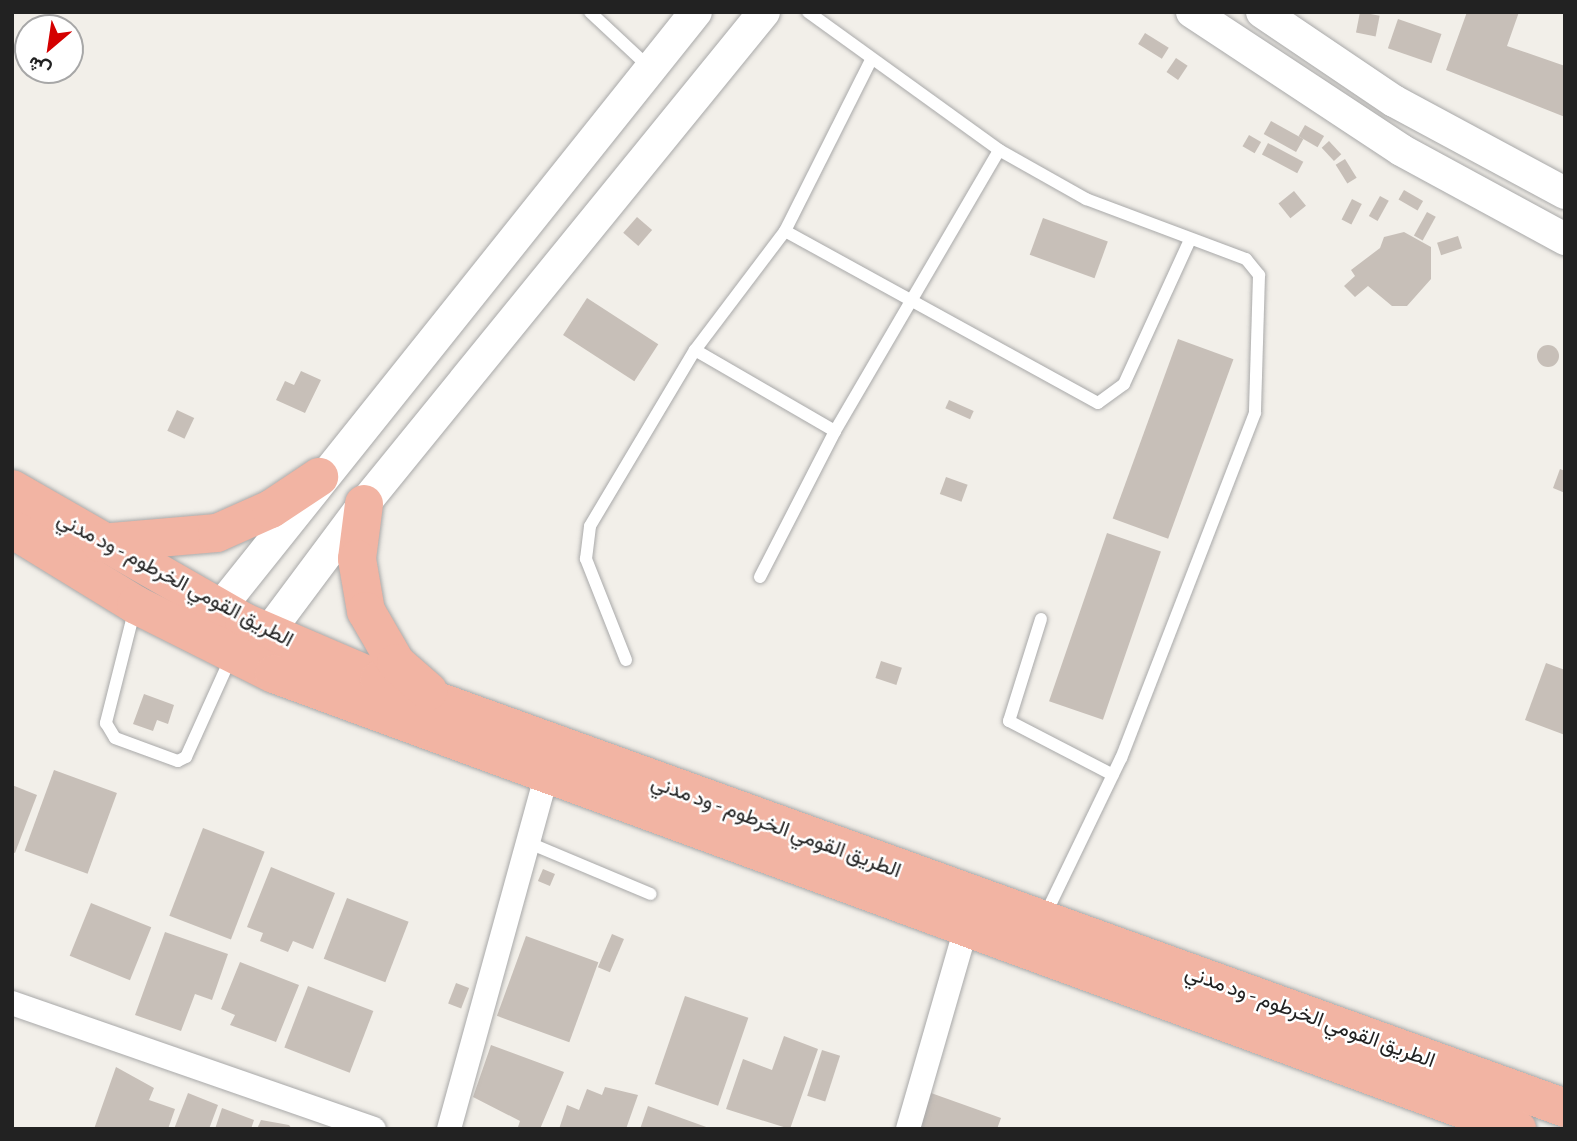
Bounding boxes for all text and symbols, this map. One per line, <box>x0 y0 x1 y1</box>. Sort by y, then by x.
north arrow <box>14 14 84 84</box>
text: ش <box>25 52 54 80</box>
street label: الطريق القومي الخرطوم - ود مدني <box>52 507 298 653</box>
street label: الطريق القومي الخرطوم - ود مدني <box>648 770 904 884</box>
street label: الطريق القومي الخرطوم - ود مدني <box>1182 960 1438 1074</box>

